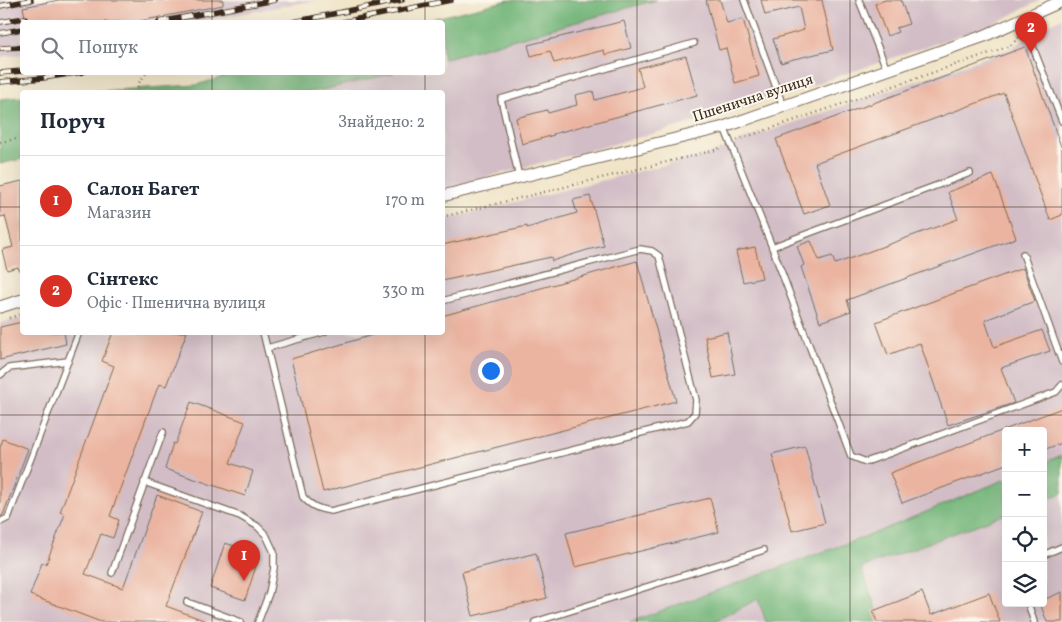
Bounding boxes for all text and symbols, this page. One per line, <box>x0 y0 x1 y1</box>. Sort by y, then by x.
pin: 2 <box>1015 12 1047 53</box>
search box <box>20 20 445 75</box>
icon: search <box>38 34 66 62</box>
text: Пошук <box>78 35 138 61</box>
street label: Пшенична вулиця <box>690 70 816 128</box>
text: Поруч <box>40 108 105 137</box>
text: Знайдено: 2 <box>338 112 425 134</box>
text: Салон Багет <box>87 177 200 203</box>
text: 1 <box>53 190 59 212</box>
text: 170 m <box>385 190 425 212</box>
text: Магазин <box>87 203 151 225</box>
text: Сінтекс <box>87 267 158 293</box>
text: 2 <box>52 280 60 302</box>
text: 330 m <box>382 280 425 302</box>
text: Офіс · Пшенична вулиця <box>87 293 266 315</box>
your location <box>478 358 504 384</box>
map controls <box>1002 427 1047 607</box>
button: + <box>1002 427 1047 472</box>
button: − <box>1002 472 1047 517</box>
button: locate <box>1002 517 1047 562</box>
pin: 1 <box>228 540 260 581</box>
button: layers <box>1002 562 1047 607</box>

